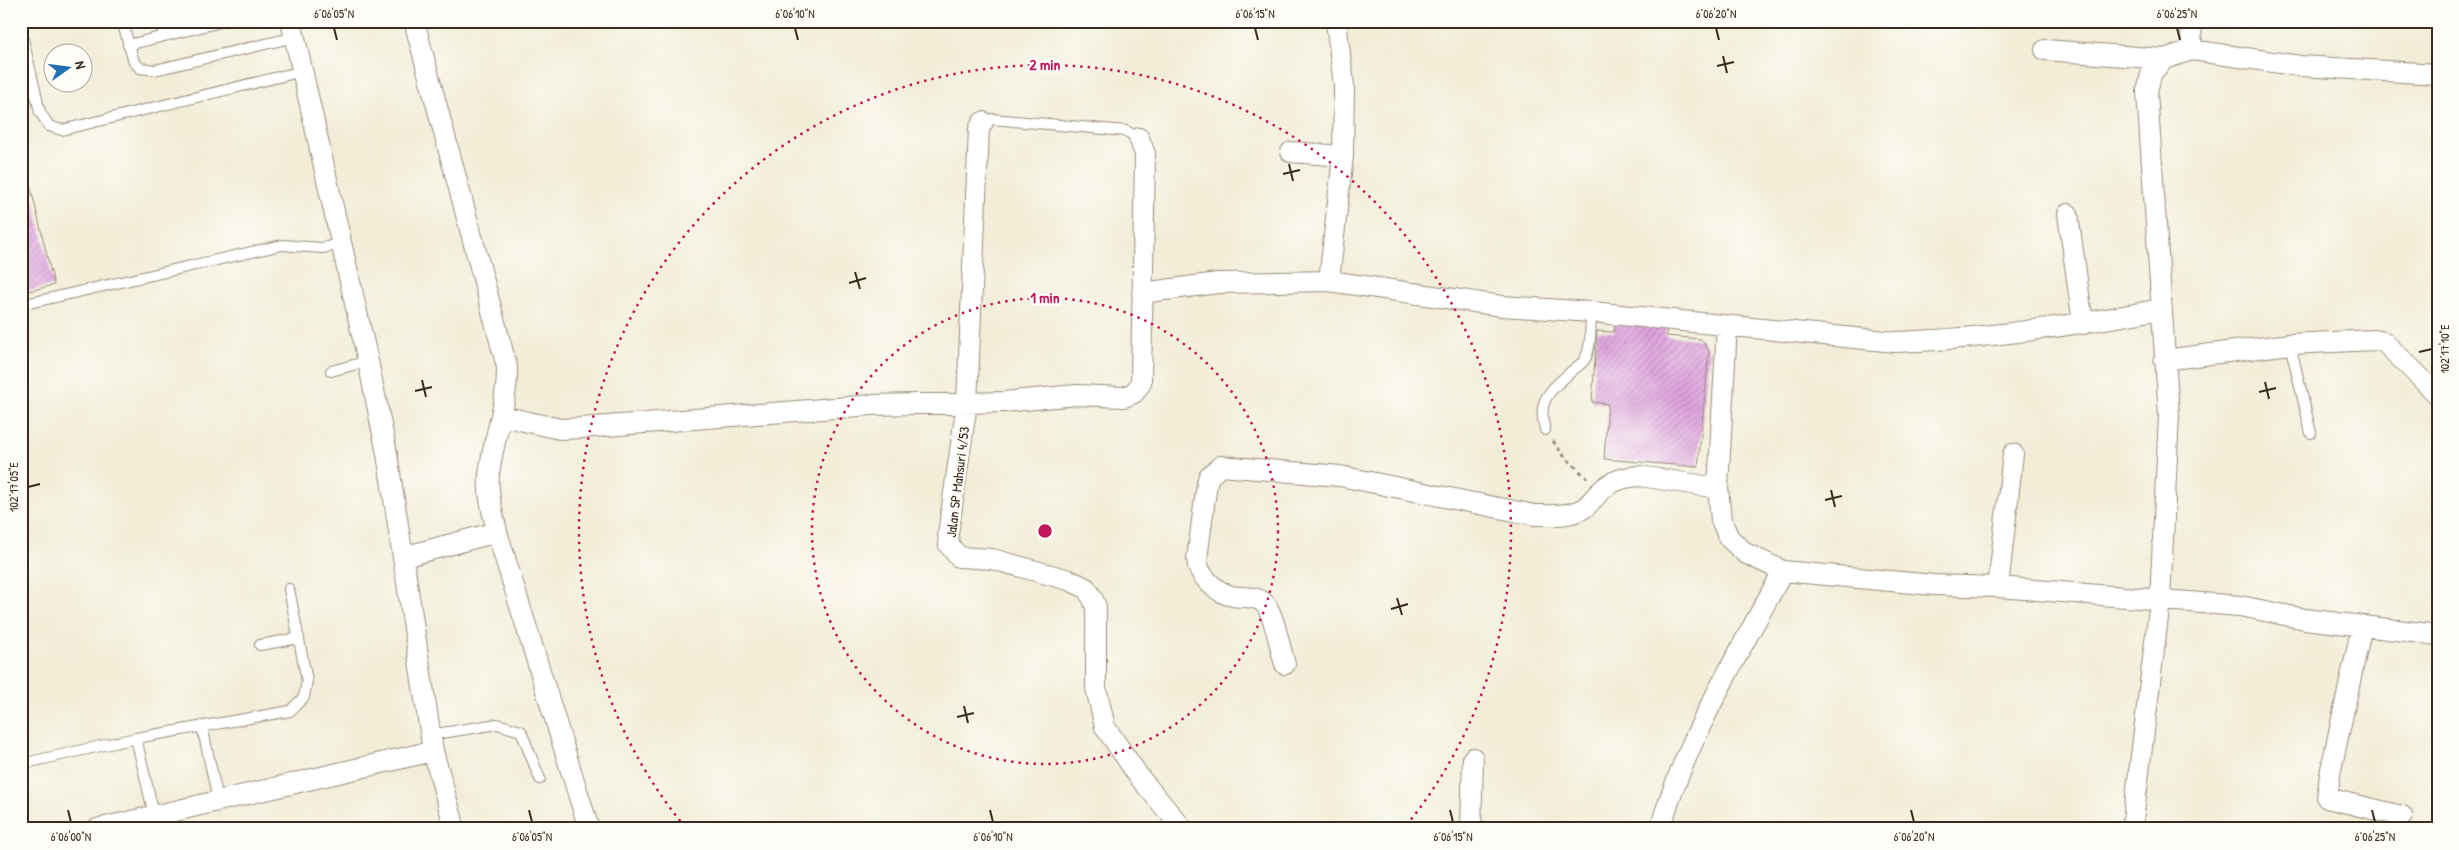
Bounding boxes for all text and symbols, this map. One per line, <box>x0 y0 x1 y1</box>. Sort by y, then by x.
text: 6°06'05"N <box>314 5 354 22</box>
text: 6°06'10"N <box>775 5 815 22</box>
text: 6°06'15"N <box>1235 5 1275 22</box>
text: 6°06'20"N <box>1696 5 1736 22</box>
text: 6°06'25"N <box>2157 5 2197 22</box>
north arrow <box>42 42 92 92</box>
text: 2 min <box>1030 54 1061 75</box>
text: N <box>71 59 91 71</box>
text: 1 min <box>1030 287 1060 308</box>
text: 102°17'10"E <box>2436 324 2453 374</box>
street label: Jalan SP Mahsuri 4/53 <box>941 425 973 539</box>
text: 102°17'05"E <box>5 461 22 512</box>
centre of rings <box>1036 522 1054 540</box>
text: 6°06'00"N <box>51 828 91 845</box>
text: 6°06'05"N <box>512 828 552 845</box>
text: 6°06'10"N <box>973 828 1013 845</box>
text: 6°06'15"N <box>1433 828 1473 845</box>
text: 6°06'20"N <box>1894 828 1934 845</box>
text: 6°06'25"N <box>2355 828 2395 845</box>

